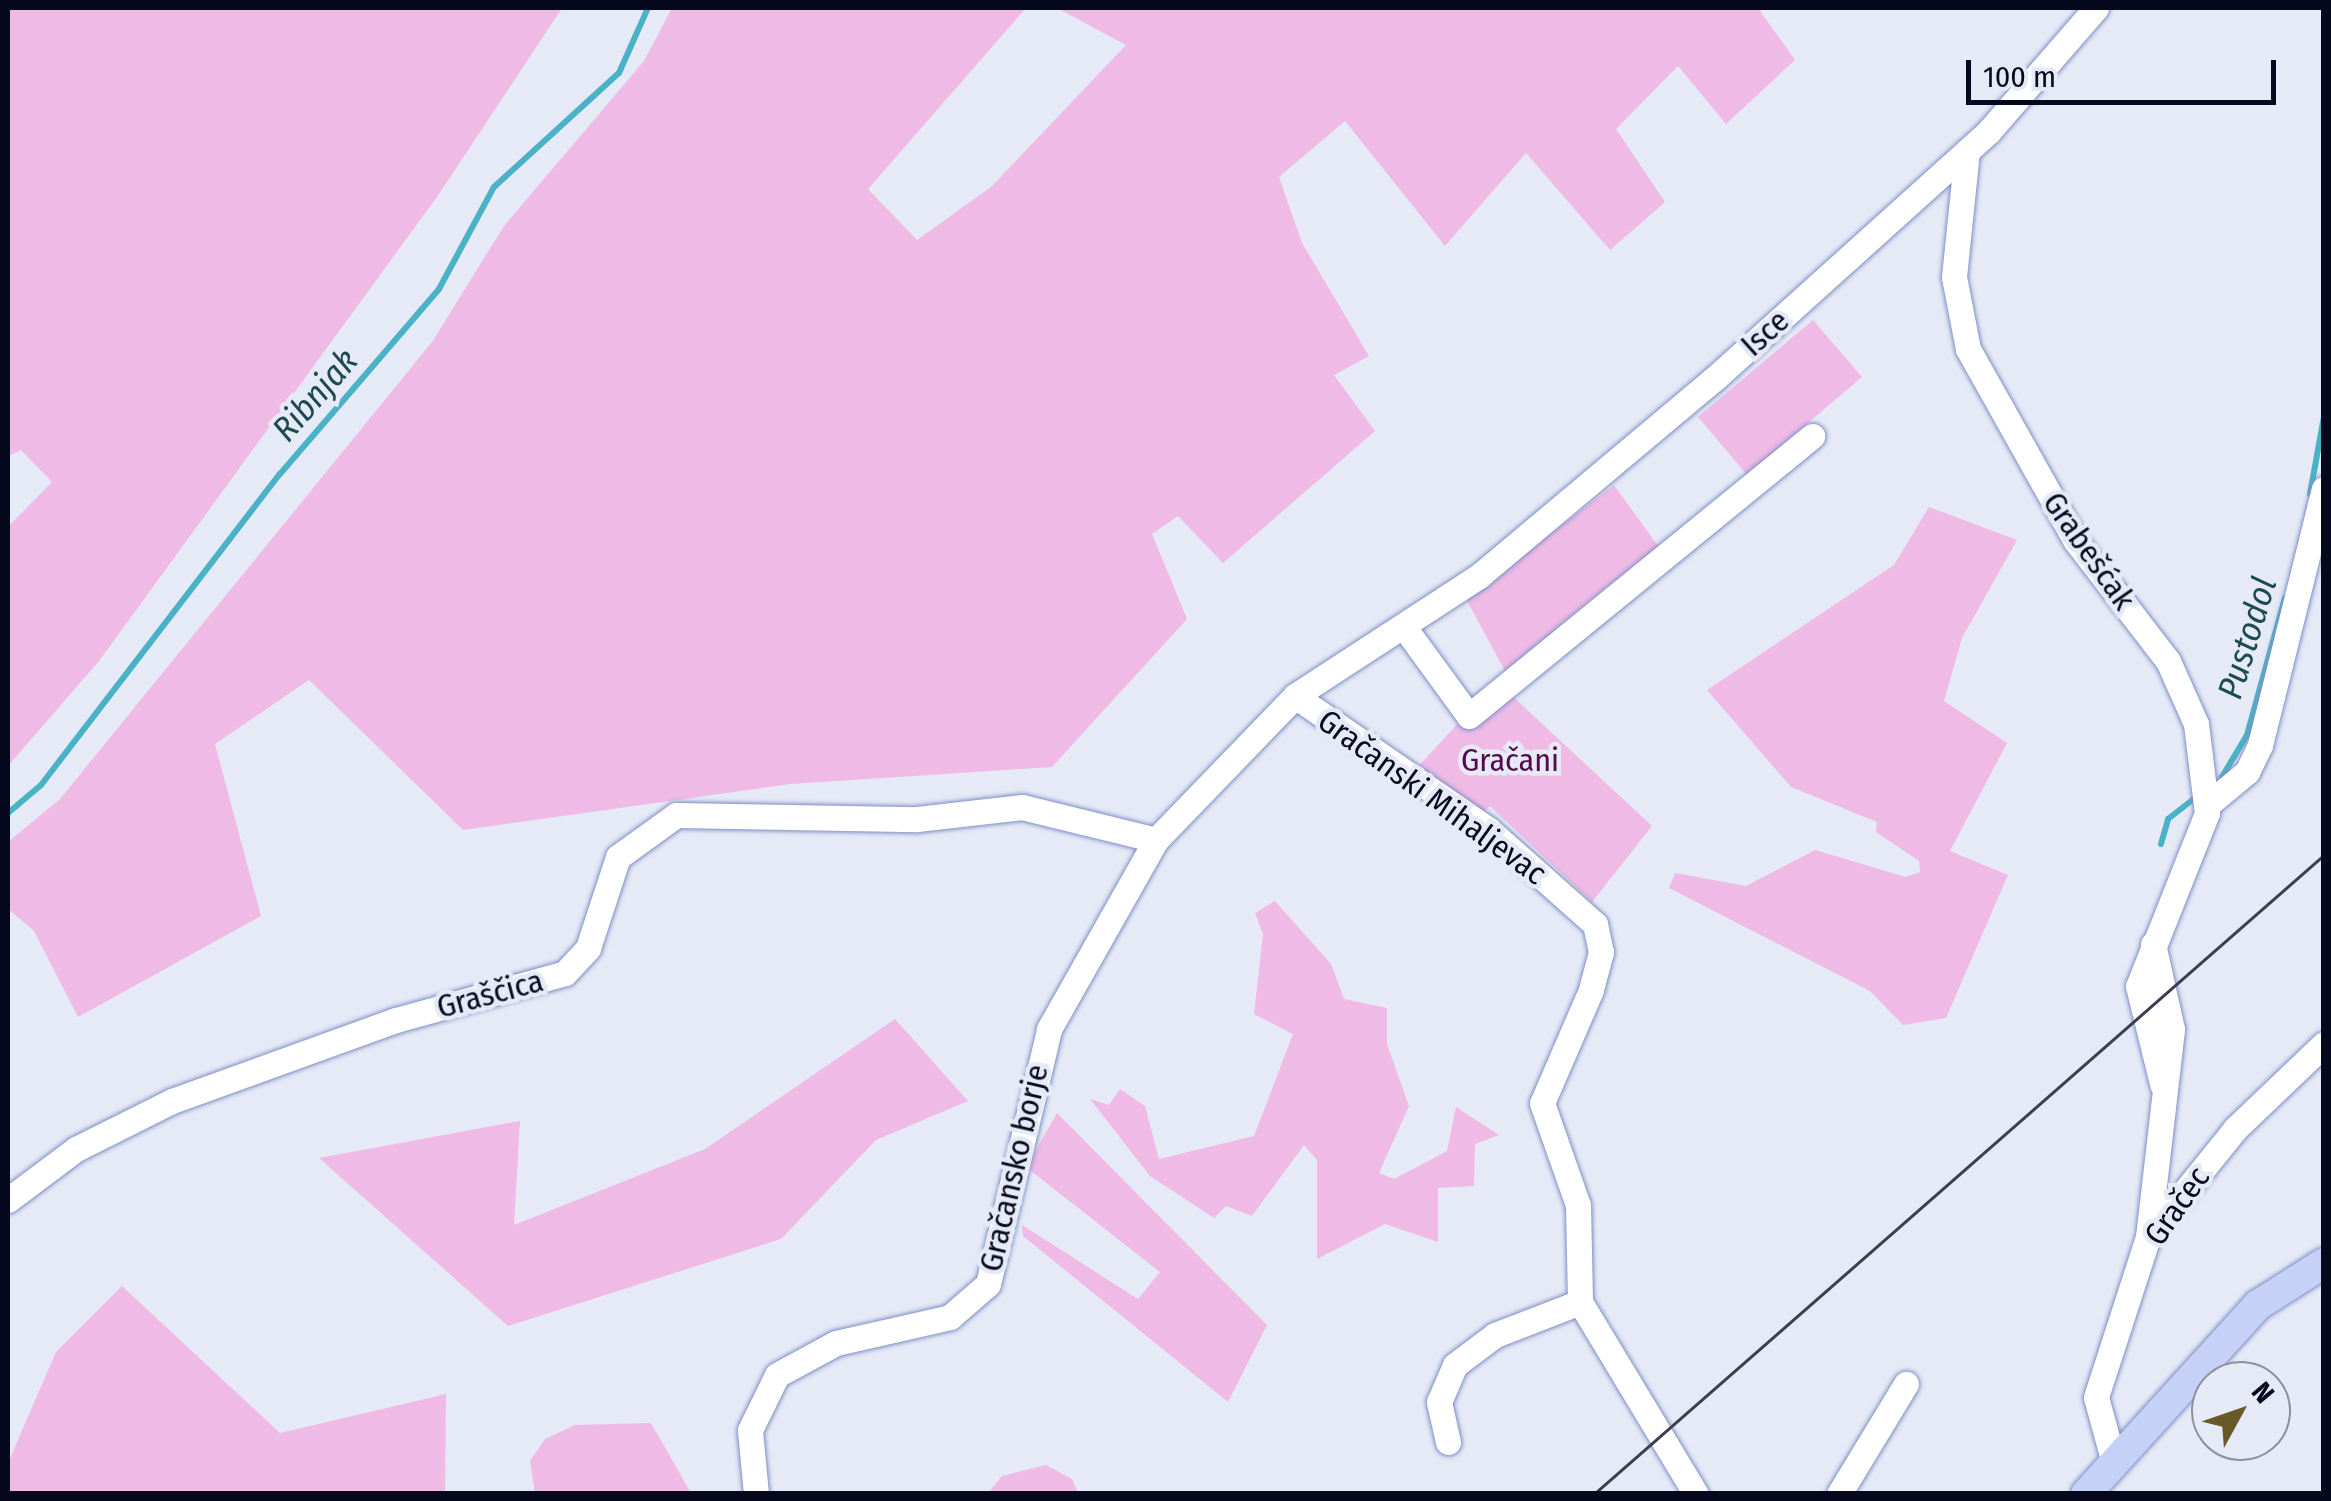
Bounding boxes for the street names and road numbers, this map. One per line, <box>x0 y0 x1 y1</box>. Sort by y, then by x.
street label: Isce <box>1733 302 1797 364</box>
street label: Grabešćak <box>2035 485 2143 617</box>
street label: Gračanski Mihaljevac <box>1310 701 1554 893</box>
street label: Graščica <box>433 961 547 1027</box>
street label: Gračansko borje <box>972 1061 1056 1275</box>
street label: Gračec <box>2136 1159 2218 1253</box>

